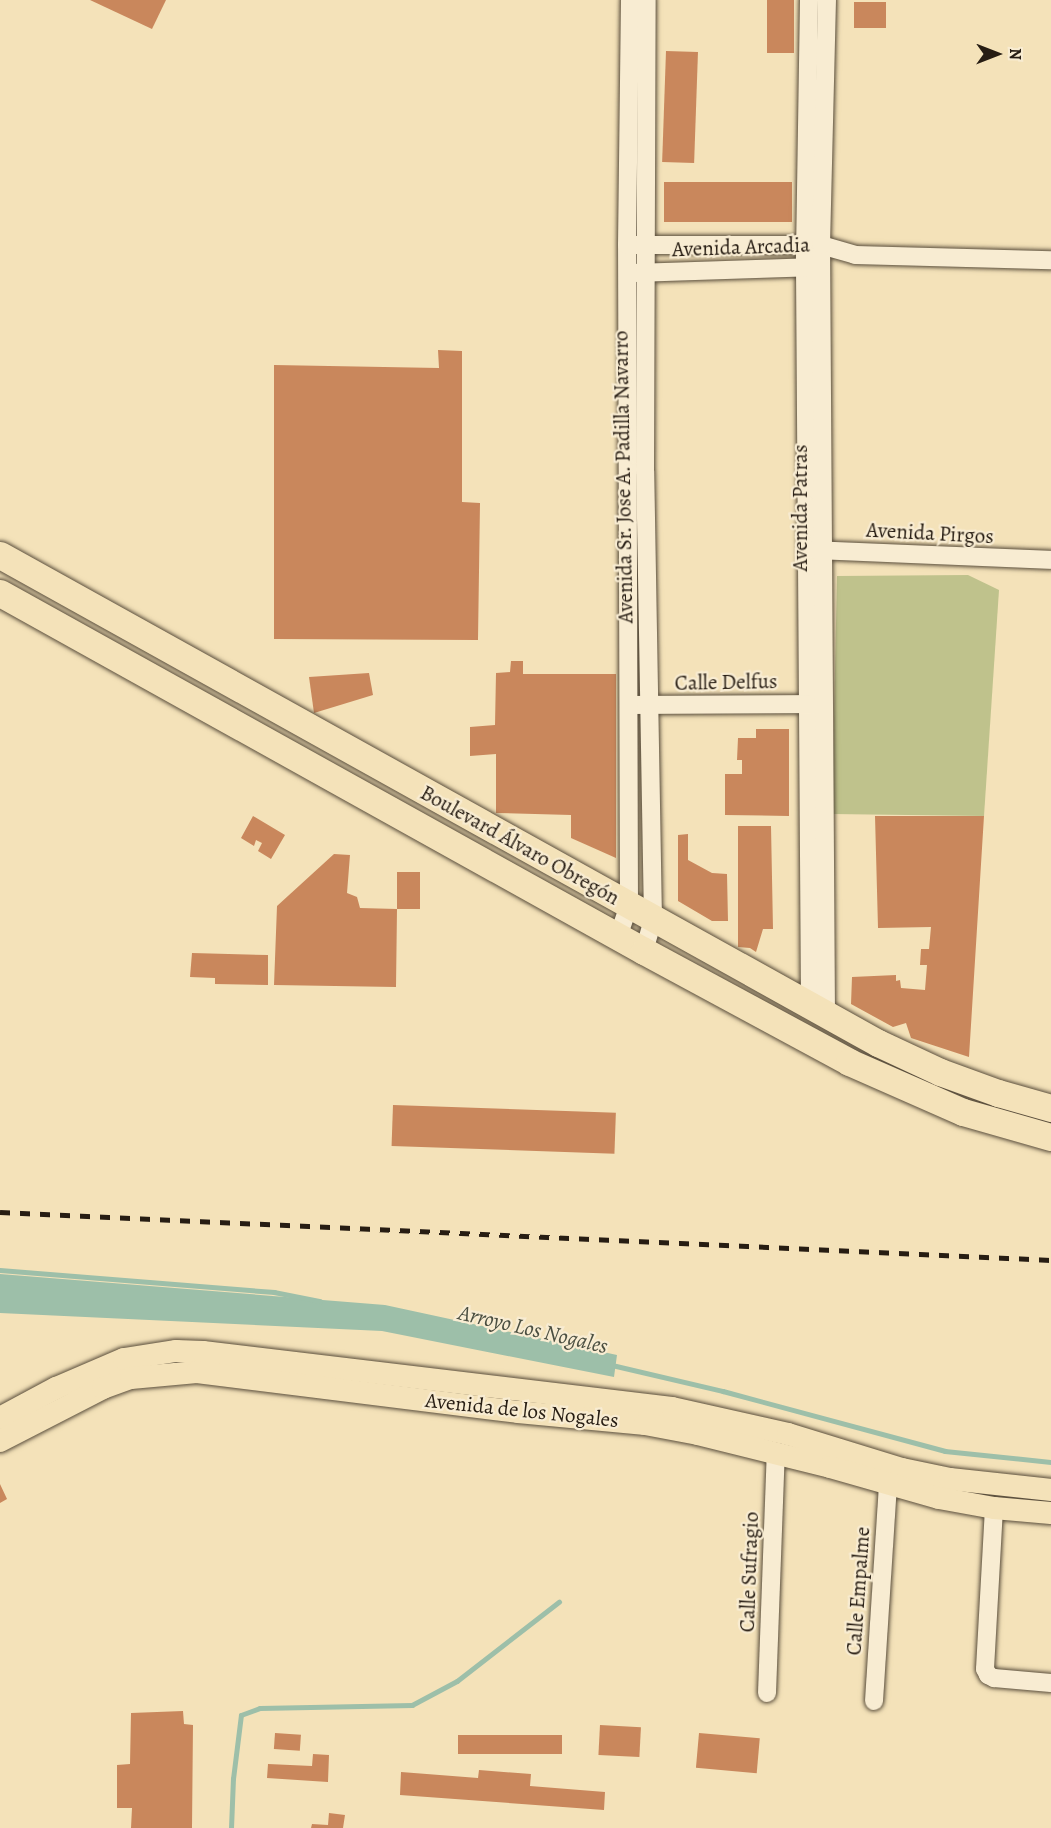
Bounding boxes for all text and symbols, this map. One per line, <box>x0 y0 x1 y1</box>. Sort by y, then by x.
north arrow <box>967 24 1027 84</box>
text: N <box>1004 48 1026 60</box>
street label: Avenida Arcadia <box>672 232 810 262</box>
street label: Avenida Sr. Jose A. Padilla Navarro <box>608 330 638 624</box>
street label: Avenida Patras <box>787 445 813 571</box>
street label: Avenida Pirgos <box>866 517 994 549</box>
street label: Calle Delfus <box>674 669 778 695</box>
street label: Boulevard Álvaro Obregón <box>416 780 624 910</box>
water label: Arroyo Los Nogales <box>456 1300 610 1360</box>
street label: Avenida de los Nogales <box>424 1387 620 1433</box>
street label: Calle Sufragio <box>734 1511 764 1633</box>
street label: Calle Empalme <box>841 1526 875 1656</box>

